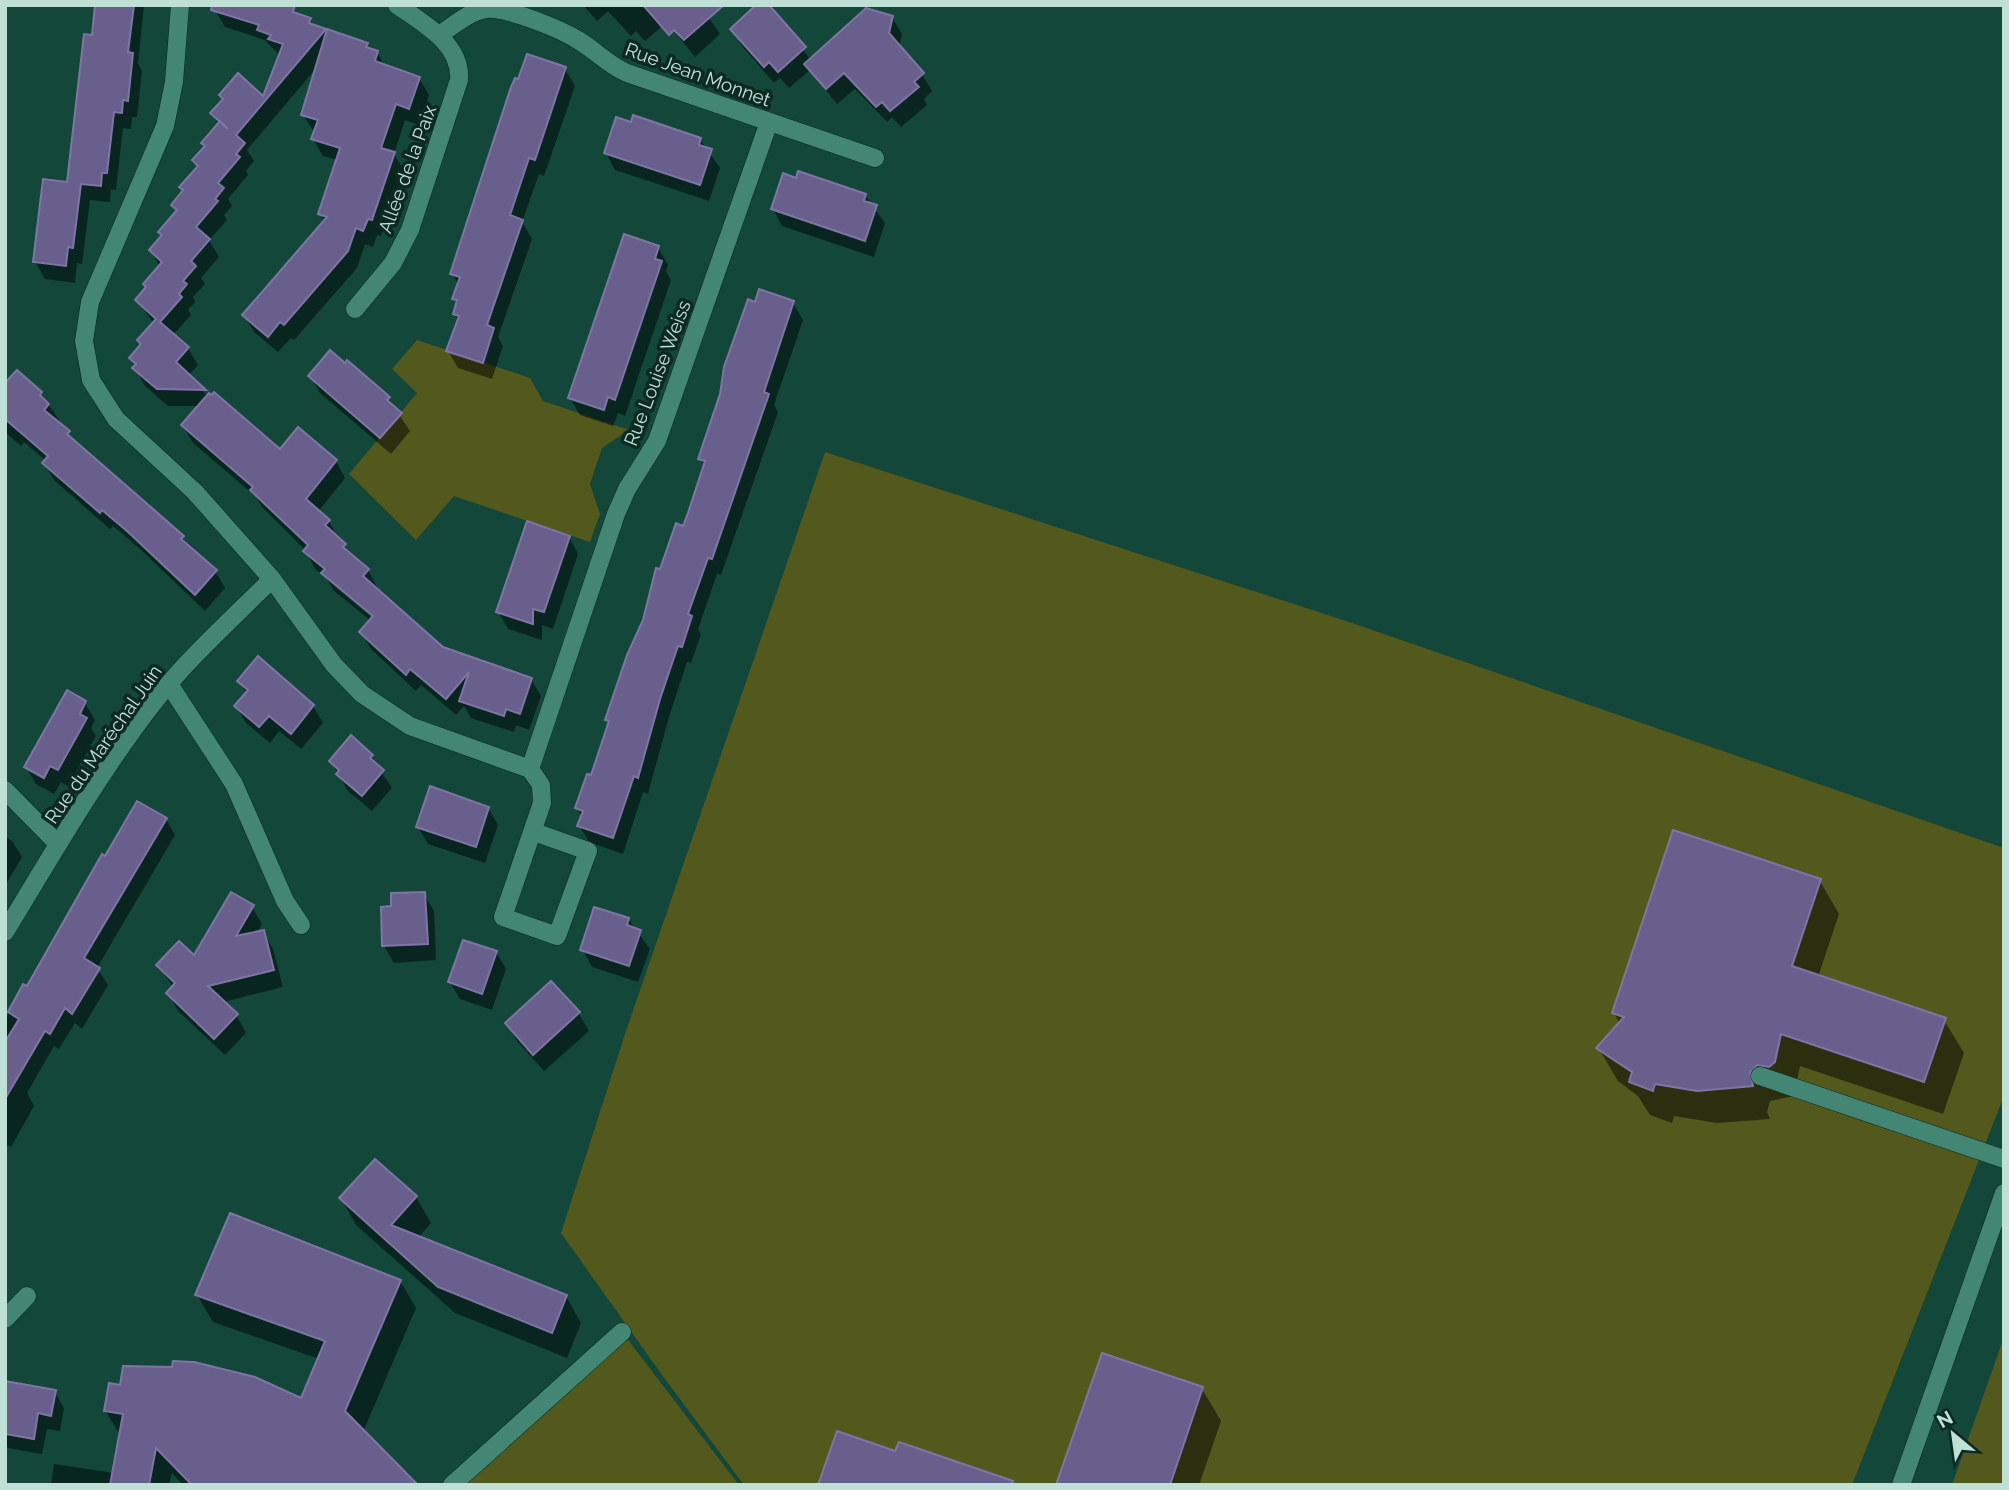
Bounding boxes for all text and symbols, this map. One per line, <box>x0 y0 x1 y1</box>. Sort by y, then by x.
street label: Rue Jean Monnet <box>622 38 774 111</box>
street label: Allée de la Paix <box>374 102 440 236</box>
street label: Rue Louise Weiss <box>619 297 695 449</box>
street label: Rue du Maréchal Juin <box>40 661 166 827</box>
north arrow <box>1918 1399 1988 1469</box>
text: N <box>1933 1406 1956 1432</box>

